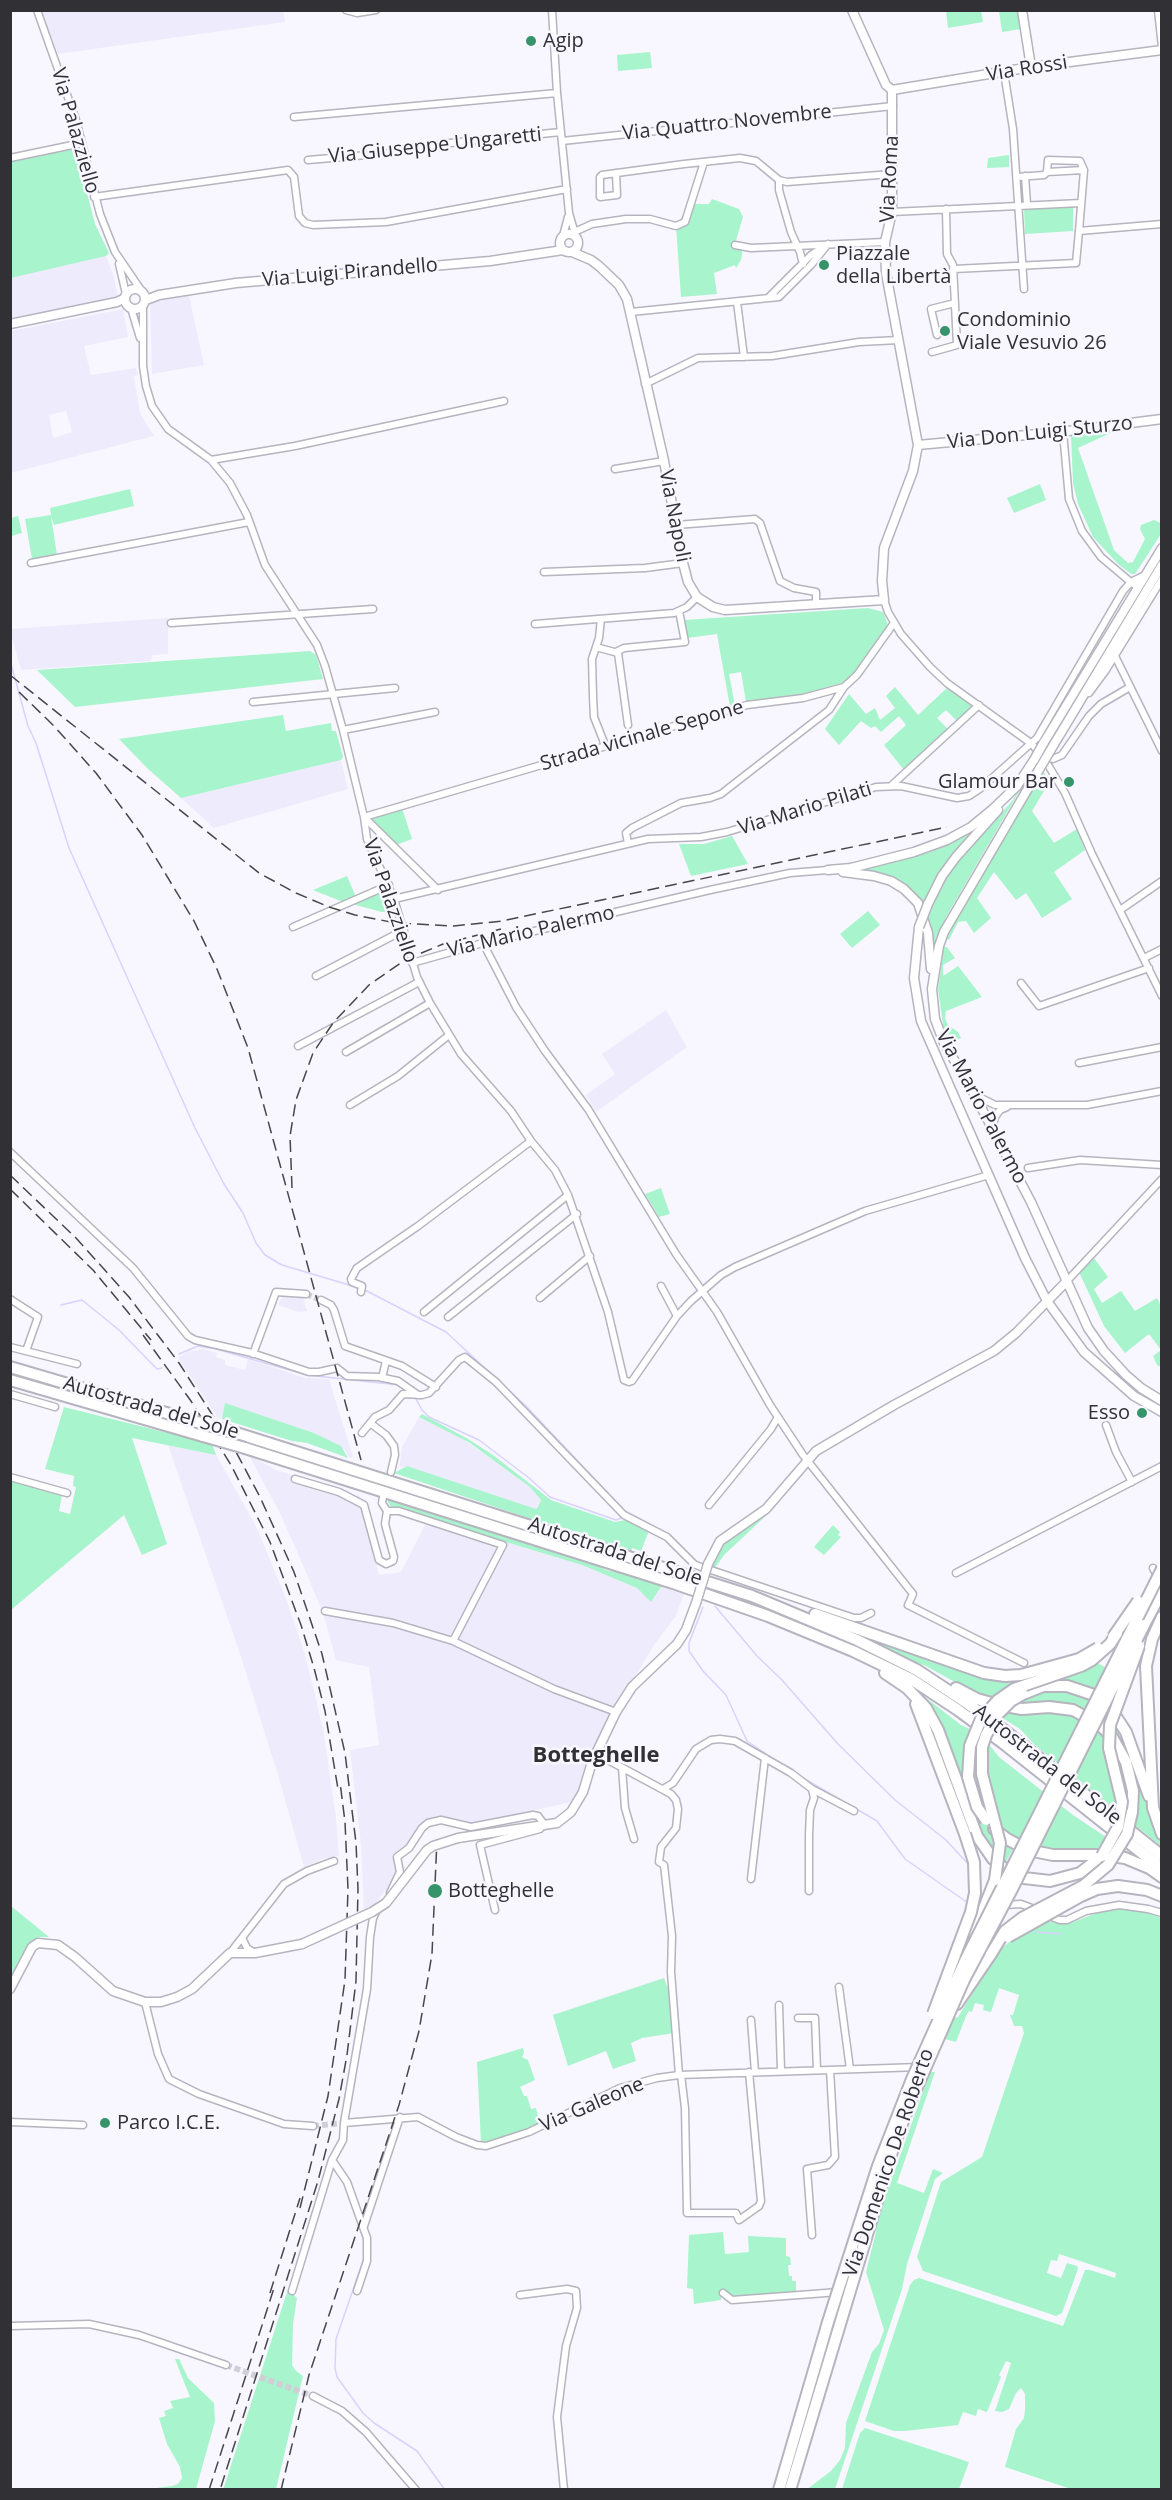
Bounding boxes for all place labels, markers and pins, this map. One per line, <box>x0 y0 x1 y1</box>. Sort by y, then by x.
place label: Agip <box>543 29 584 53</box>
marker: Agip <box>524 34 538 48</box>
place label: Piazzale della Libertà <box>836 242 951 289</box>
marker: Piazzale della Libertà <box>817 258 831 272</box>
place label: Condominio Viale Vesuvio 26 <box>957 308 1107 355</box>
marker: Condominio Viale Vesuvio 26 <box>938 324 952 338</box>
place label: Glamour Bar <box>938 770 1057 794</box>
marker: Glamour Bar <box>1062 775 1076 789</box>
place label: Esso <box>1088 1401 1130 1425</box>
marker: Esso <box>1135 1406 1149 1420</box>
place label: Botteghelle <box>448 1879 554 1903</box>
marker: Botteghelle <box>426 1882 444 1900</box>
place label: Parco I.C.E. <box>117 2111 220 2135</box>
marker: Parco I.C.E. <box>98 2116 112 2130</box>

